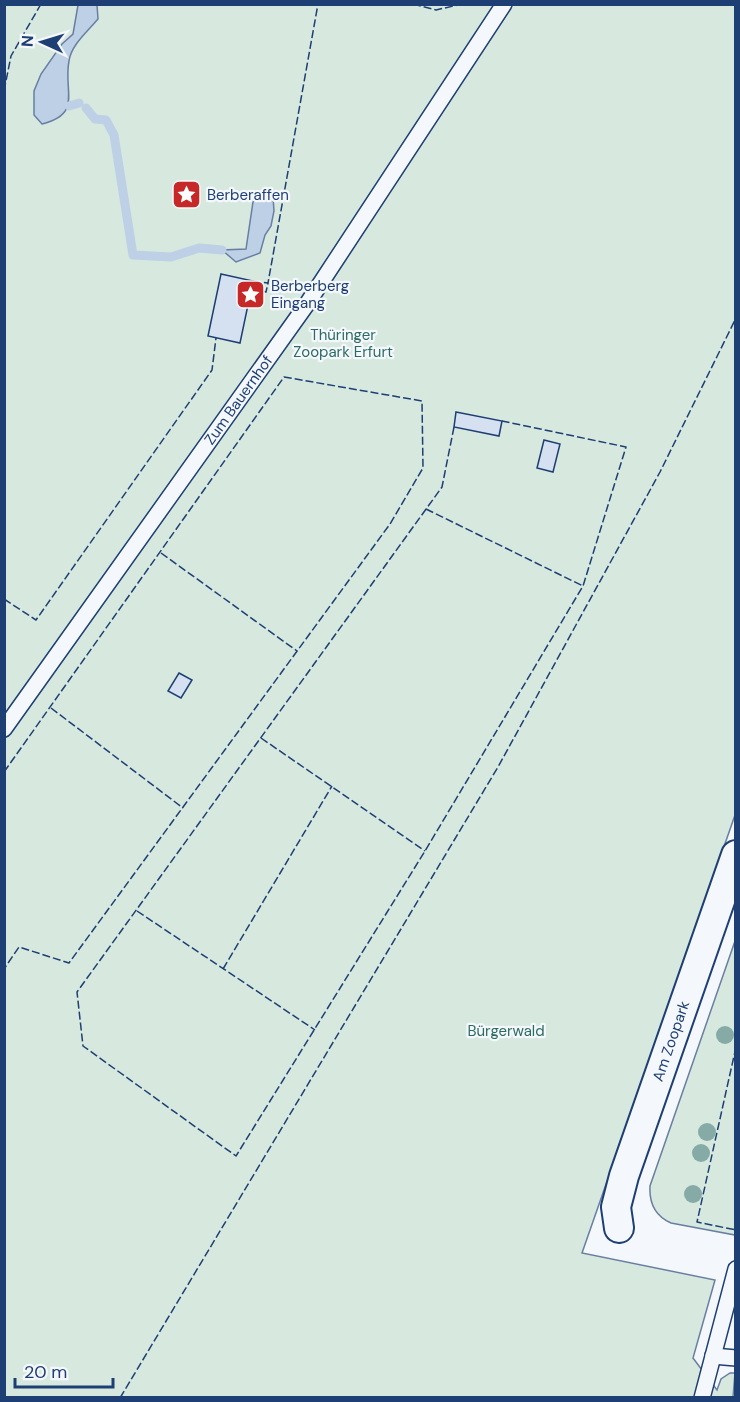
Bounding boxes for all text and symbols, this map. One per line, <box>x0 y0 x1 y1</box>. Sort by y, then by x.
north arrow <box>12 12 72 72</box>
text: N <box>17 34 38 48</box>
place icon: Berberaffen <box>170 179 202 211</box>
place label: Berberaffen <box>207 185 289 205</box>
place label: Berberberg Eingang <box>271 276 349 313</box>
place icon: Berberberg Eingang <box>234 279 266 311</box>
park label: Thüringer Zoopark Erfurt <box>293 325 393 362</box>
street label: Zum Bauernhof <box>200 351 277 449</box>
street label: Am Zoopark <box>648 998 694 1084</box>
park label: Bürgerwald <box>467 1021 545 1041</box>
scale bar <box>15 1351 112 1389</box>
text: 20 m <box>24 1360 67 1384</box>

